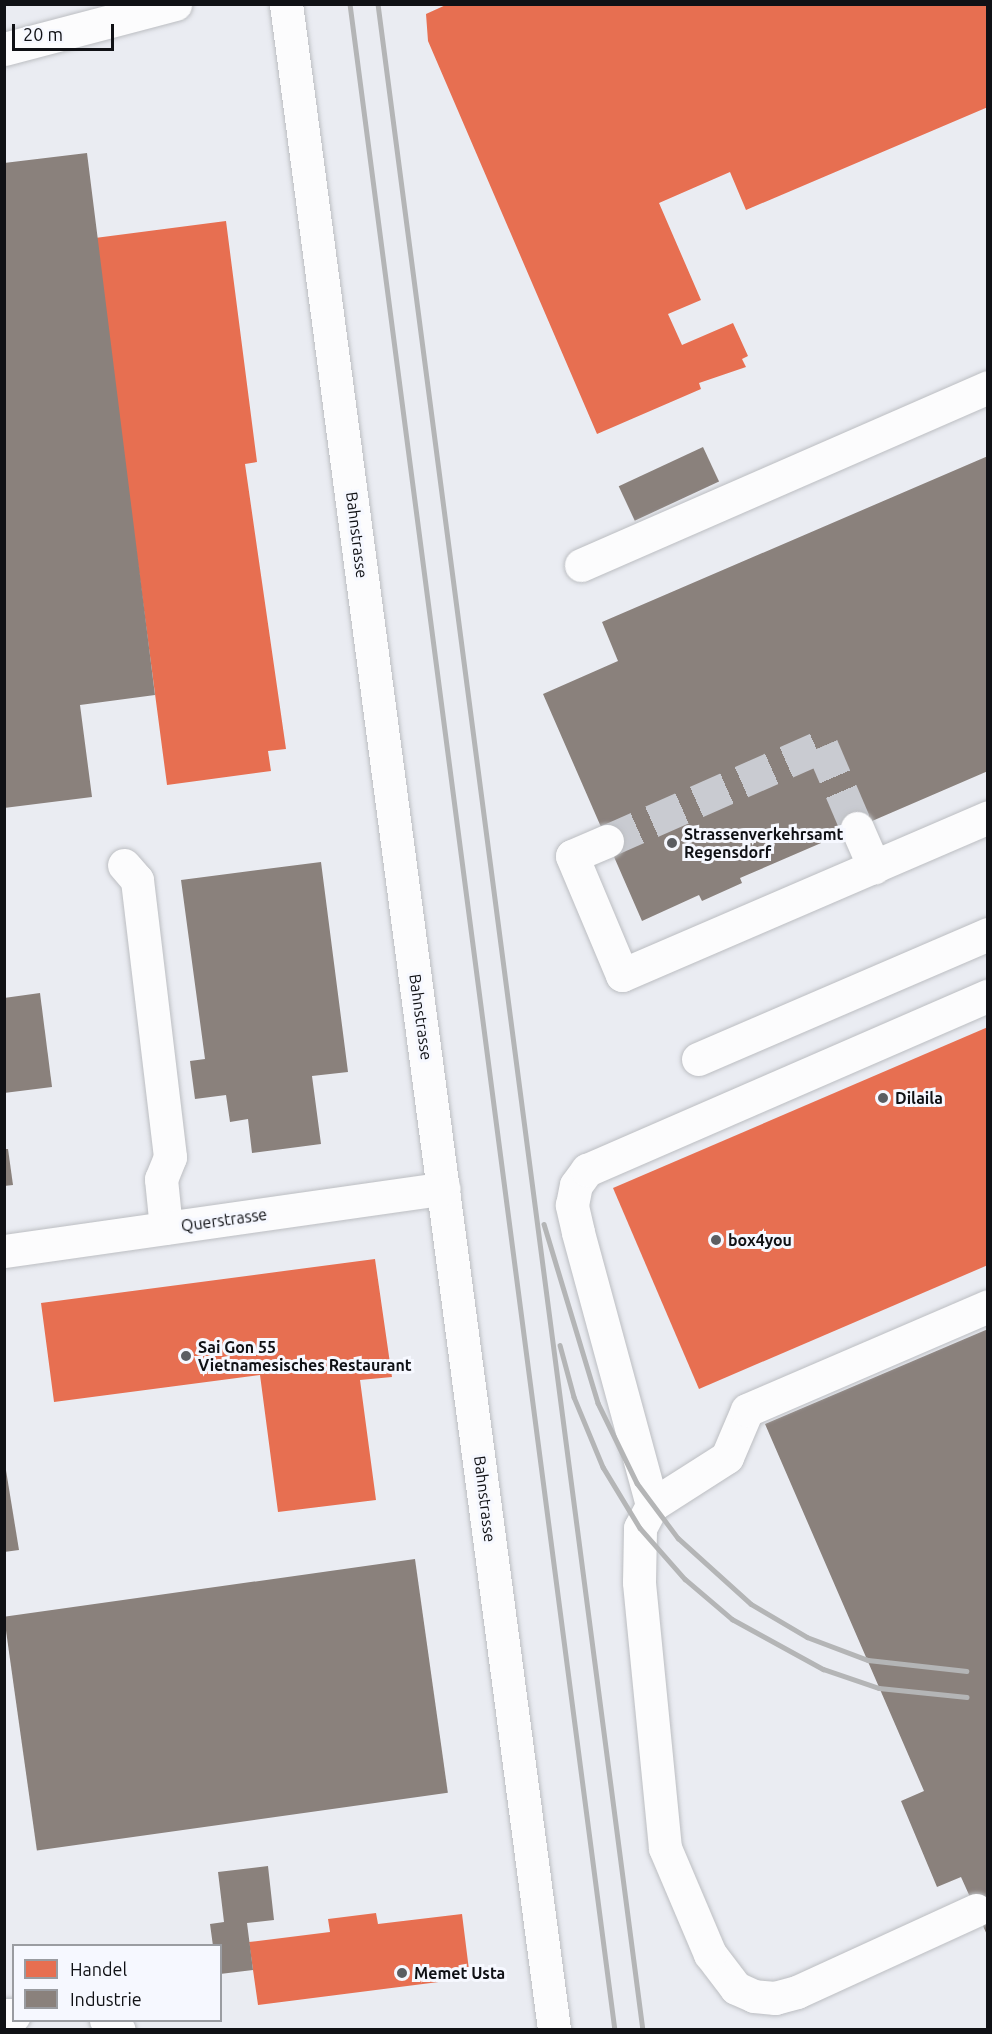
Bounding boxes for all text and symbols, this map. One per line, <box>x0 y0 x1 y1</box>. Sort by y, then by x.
scale bar <box>15 12 117 50</box>
text: 20 m <box>23 24 63 44</box>
street label: Bahnstrasse <box>342 491 372 579</box>
place label: Strassenverkehrsamt Regensdorf <box>684 824 843 862</box>
marker: Strassenverkehrsamt Regensdorf <box>665 836 679 850</box>
street label: Bahnstrasse <box>405 973 437 1061</box>
place label: Dilaila <box>895 1088 943 1108</box>
marker: Dilaila <box>876 1091 890 1105</box>
street label: Querstrasse <box>180 1204 268 1236</box>
place label: box4you <box>728 1230 792 1250</box>
marker: box4you <box>709 1233 723 1247</box>
place label: Sai Gon 55 Vietnamesisches Restaurant <box>198 1337 412 1375</box>
marker: Sai Gon 55 Vietnamesisches Restaurant <box>179 1349 193 1363</box>
street label: Bahnstrasse <box>470 1455 500 1543</box>
legend <box>12 1944 222 2022</box>
text: Handel <box>70 1959 127 1979</box>
place label: Memet Usta <box>414 1963 505 1983</box>
marker: Memet Usta <box>395 1966 409 1980</box>
text: Industrie <box>70 1989 142 2009</box>

